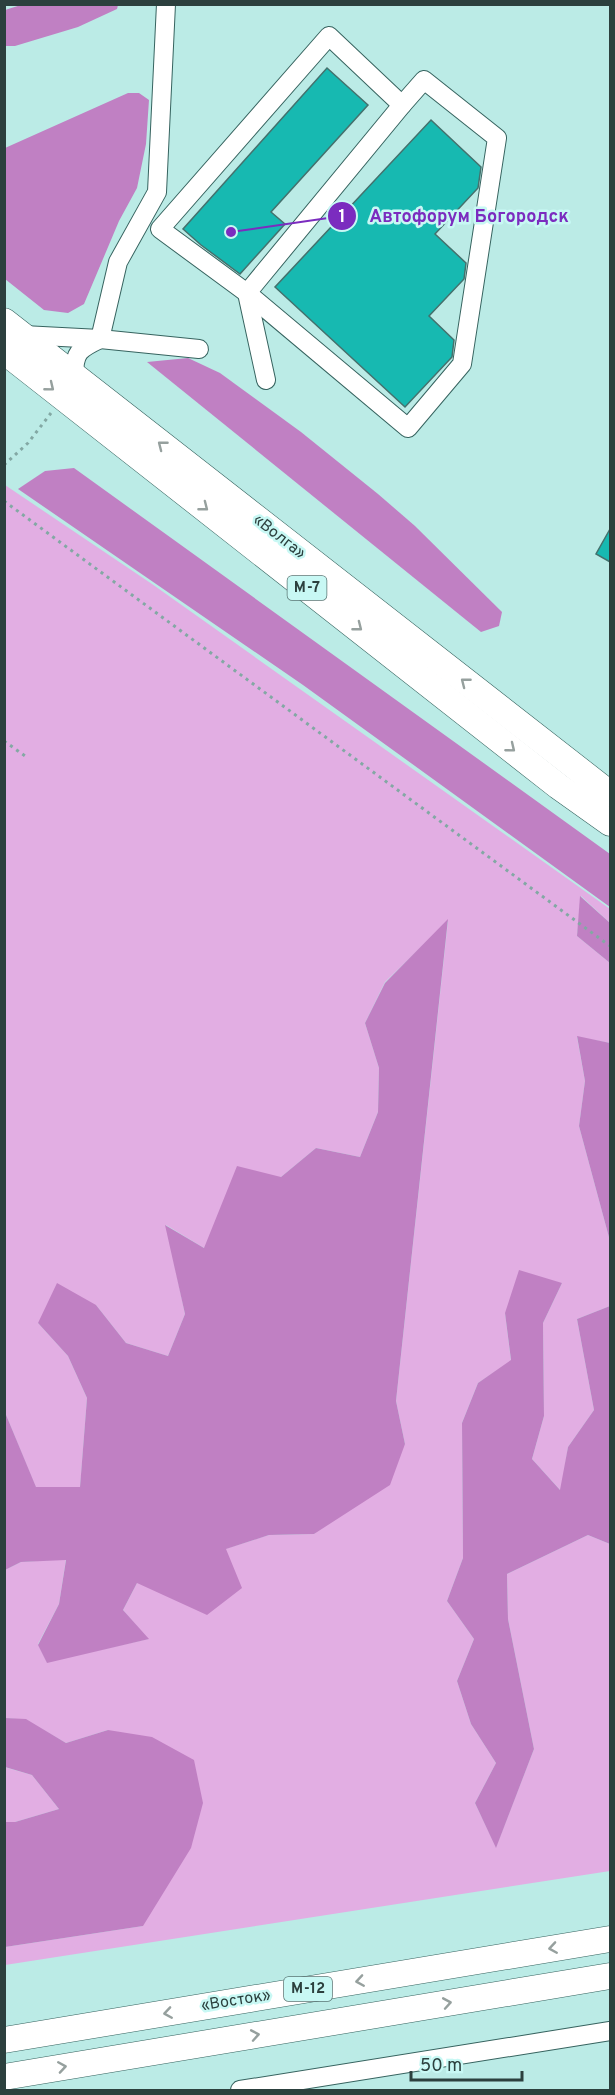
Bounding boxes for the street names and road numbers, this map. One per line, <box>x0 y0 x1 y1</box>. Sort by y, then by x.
street label: «Волга» <box>249 510 309 564</box>
road number: М-7 <box>288 576 326 600</box>
road number: М-12 <box>284 1977 332 2001</box>
street label: «Восток» <box>200 1986 272 2016</box>

